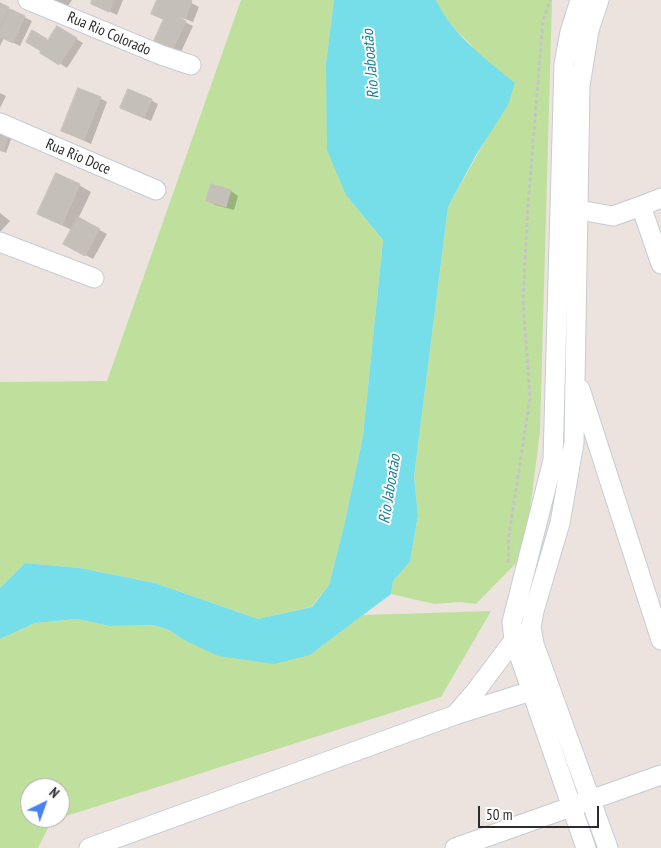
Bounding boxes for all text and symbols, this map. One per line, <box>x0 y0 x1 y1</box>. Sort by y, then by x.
street label: Rua Rio Colorado <box>65 8 153 60</box>
water label: Rio Jaboatão <box>358 28 384 100</box>
street label: Rua Rio Doce <box>43 135 113 179</box>
water label: Rio Jaboatão <box>375 453 405 525</box>
north arrow <box>20 778 70 828</box>
text: N <box>46 783 63 802</box>
scale bar <box>481 796 602 828</box>
text: 50 m <box>486 805 512 824</box>

